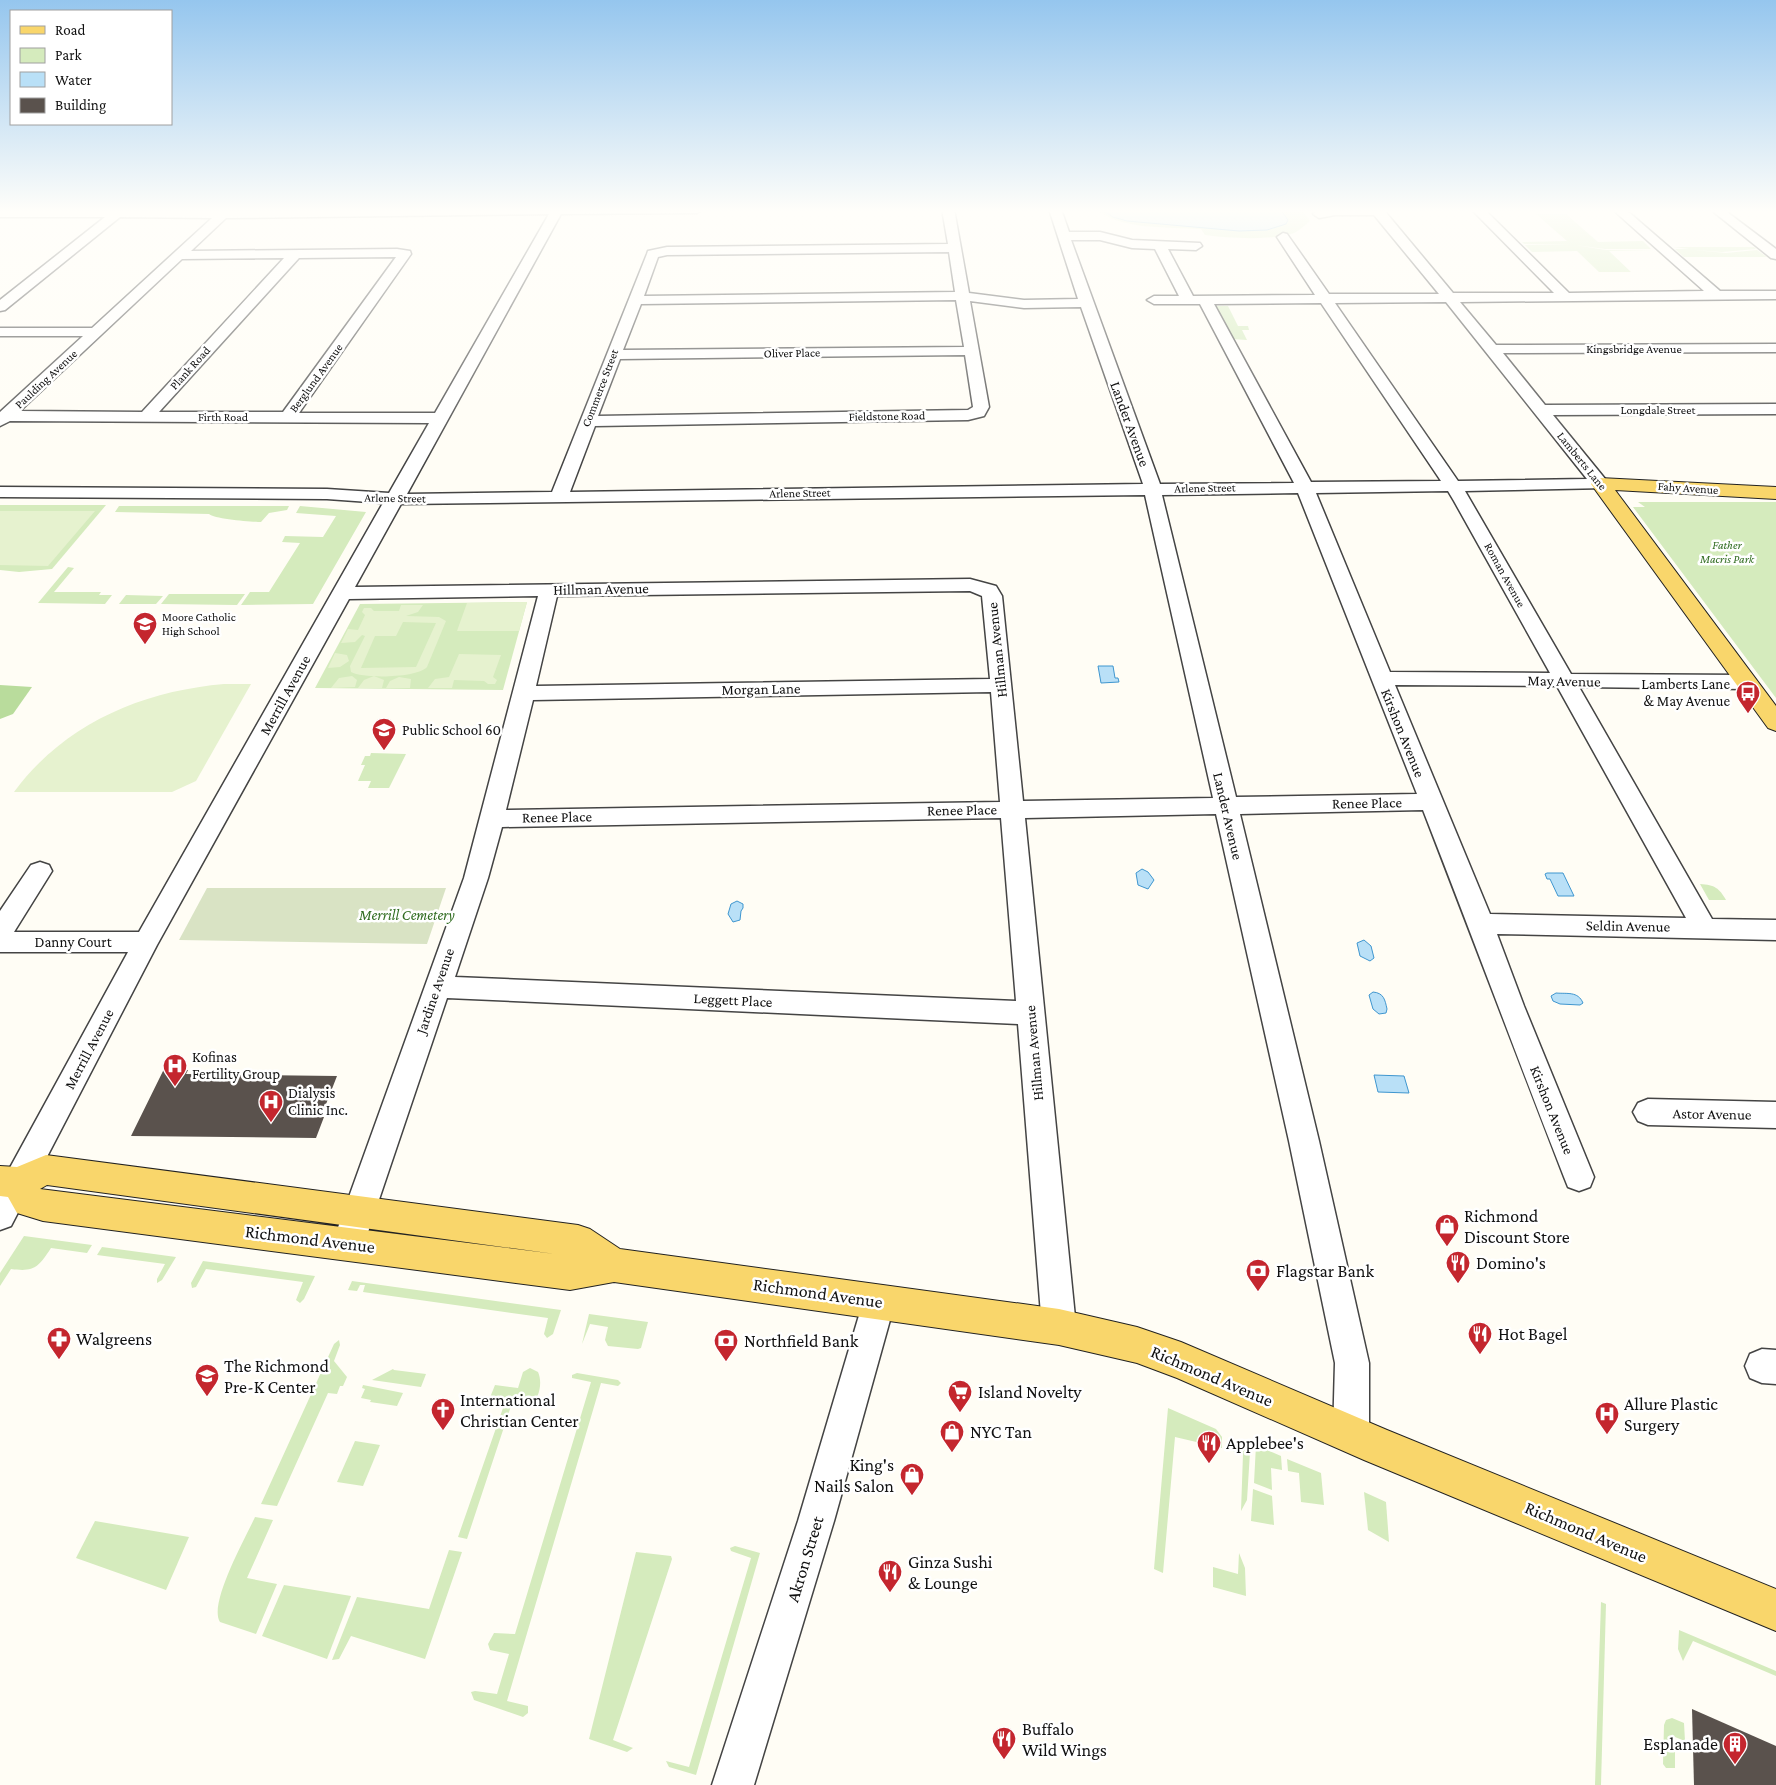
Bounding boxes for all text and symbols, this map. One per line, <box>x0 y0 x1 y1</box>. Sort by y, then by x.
legend <box>10 10 172 125</box>
text: Road <box>55 22 86 38</box>
text: Park <box>55 47 82 63</box>
text: Water <box>55 72 92 88</box>
text: Building <box>55 97 106 114</box>
street label: Berglund Avenue <box>286 341 346 415</box>
street label: Kingsbridge Avenue <box>1586 342 1682 356</box>
street label: Plank Road <box>167 343 214 393</box>
street label: Commerce Street <box>579 346 622 429</box>
street label: Oliver Place <box>764 346 820 360</box>
street label: Paulding Avenue <box>12 347 80 411</box>
street label: Lander Avenue <box>1107 379 1153 469</box>
street label: Longdale Street <box>1621 403 1696 417</box>
street label: Fieldstone Road <box>849 408 926 424</box>
street label: Firth Road <box>198 410 249 424</box>
street label: Lamberts Lane <box>1554 429 1610 493</box>
street label: Fahy Avenue <box>1657 479 1719 497</box>
street label: Arlene Street <box>1174 480 1237 496</box>
street label: Arlene Street <box>769 485 832 501</box>
street label: Arlene Street <box>364 490 427 506</box>
park label: Father Macris Park <box>1699 538 1755 566</box>
street label: Roman Avenue <box>1481 540 1529 610</box>
street label: Hillman Avenue <box>553 580 649 598</box>
street label: Hillman Avenue <box>984 601 1010 698</box>
place label: Moore Catholic High School <box>162 610 236 638</box>
school or university icon: Moore Catholic High School <box>132 611 158 645</box>
street label: Merrill Avenue <box>257 652 314 738</box>
street label: May Avenue <box>1527 672 1601 691</box>
place label: Lamberts Lane & May Avenue <box>1641 676 1730 710</box>
street label: Morgan Lane <box>721 680 801 699</box>
bus stop icon: Lamberts Lane & May Avenue <box>1735 680 1761 714</box>
street label: Kirshon Avenue <box>1378 686 1428 780</box>
school or university icon: Public School 60 <box>371 717 397 751</box>
place label: Public School 60 <box>402 722 501 738</box>
street label: Lander Avenue <box>1210 771 1246 862</box>
street label: Renee Place <box>1332 794 1403 812</box>
street label: Renee Place <box>927 801 998 819</box>
street label: Renee Place <box>522 808 593 826</box>
park label: Merrill Cemetery <box>358 907 455 924</box>
street label: Seldin Avenue <box>1586 917 1671 935</box>
street label: Danny Court <box>34 934 113 951</box>
street label: Jardine Avenue <box>412 946 458 1038</box>
street label: Leggett Place <box>693 990 773 1011</box>
street label: Hillman Avenue <box>1022 1004 1046 1101</box>
street label: Merrill Avenue <box>61 1006 117 1092</box>
place label: Kofinas Fertility Group <box>192 1049 280 1083</box>
hospital icon: Kofinas Fertility Group <box>162 1053 188 1087</box>
street label: Kirshon Avenue <box>1527 1063 1577 1157</box>
place label: Dialysis Clinic Inc. <box>288 1085 348 1118</box>
hospital icon: Dialysis Clinic Inc. <box>258 1089 284 1123</box>
street label: Astor Avenue <box>1672 1105 1752 1123</box>
place label: Richmond Discount Store <box>1464 1206 1570 1247</box>
shop icon: Richmond Discount Store <box>1434 1213 1460 1247</box>
street label: Richmond Avenue <box>244 1221 376 1257</box>
restaurant icon: Domino's <box>1445 1250 1471 1284</box>
place label: Domino's <box>1476 1253 1546 1273</box>
bank icon: Flagstar Bank <box>1245 1258 1271 1292</box>
place label: Flagstar Bank <box>1276 1261 1374 1281</box>
street label: Richmond Avenue <box>752 1274 884 1312</box>
restaurant icon: Hot Bagel <box>1467 1321 1493 1355</box>
place label: Hot Bagel <box>1498 1324 1568 1344</box>
pharmacy icon: Walgreens <box>46 1326 72 1360</box>
bank icon: Northfield Bank <box>713 1328 739 1362</box>
place label: Walgreens <box>76 1329 152 1349</box>
place label: Northfield Bank <box>744 1331 859 1351</box>
street label: Richmond Avenue <box>1148 1341 1276 1411</box>
place label: The Richmond Pre-K Center <box>224 1356 330 1397</box>
school or university icon: The Richmond Pre-K Center <box>194 1363 220 1397</box>
supermarket icon: Island Novelty <box>947 1379 973 1413</box>
place label: Island Novelty <box>978 1382 1082 1402</box>
place label: International Christian Center <box>460 1390 579 1431</box>
place label: Allure Plastic Surgery <box>1624 1394 1718 1435</box>
church icon: International Christian Center <box>430 1397 456 1431</box>
hospital icon: Allure Plastic Surgery <box>1594 1401 1620 1435</box>
shop icon: NYC Tan <box>939 1419 965 1453</box>
place label: NYC Tan <box>970 1422 1032 1442</box>
restaurant icon: Applebee's <box>1196 1430 1222 1464</box>
place label: Applebee's <box>1226 1433 1304 1453</box>
place label: King's Nails Salon <box>814 1455 894 1496</box>
shop icon: King's Nails Salon <box>899 1462 925 1496</box>
street label: Richmond Avenue <box>1522 1497 1650 1567</box>
street label: Akron Street <box>782 1513 828 1604</box>
place label: Ginza Sushi & Lounge <box>908 1552 993 1593</box>
restaurant icon: Ginza Sushi & Lounge <box>877 1559 903 1593</box>
place label: Buffalo Wild Wings <box>1022 1719 1107 1760</box>
restaurant icon: Buffalo Wild Wings <box>991 1726 1017 1760</box>
building icon: Esplanade <box>1722 1731 1748 1765</box>
place label: Esplanade <box>1643 1734 1718 1754</box>

